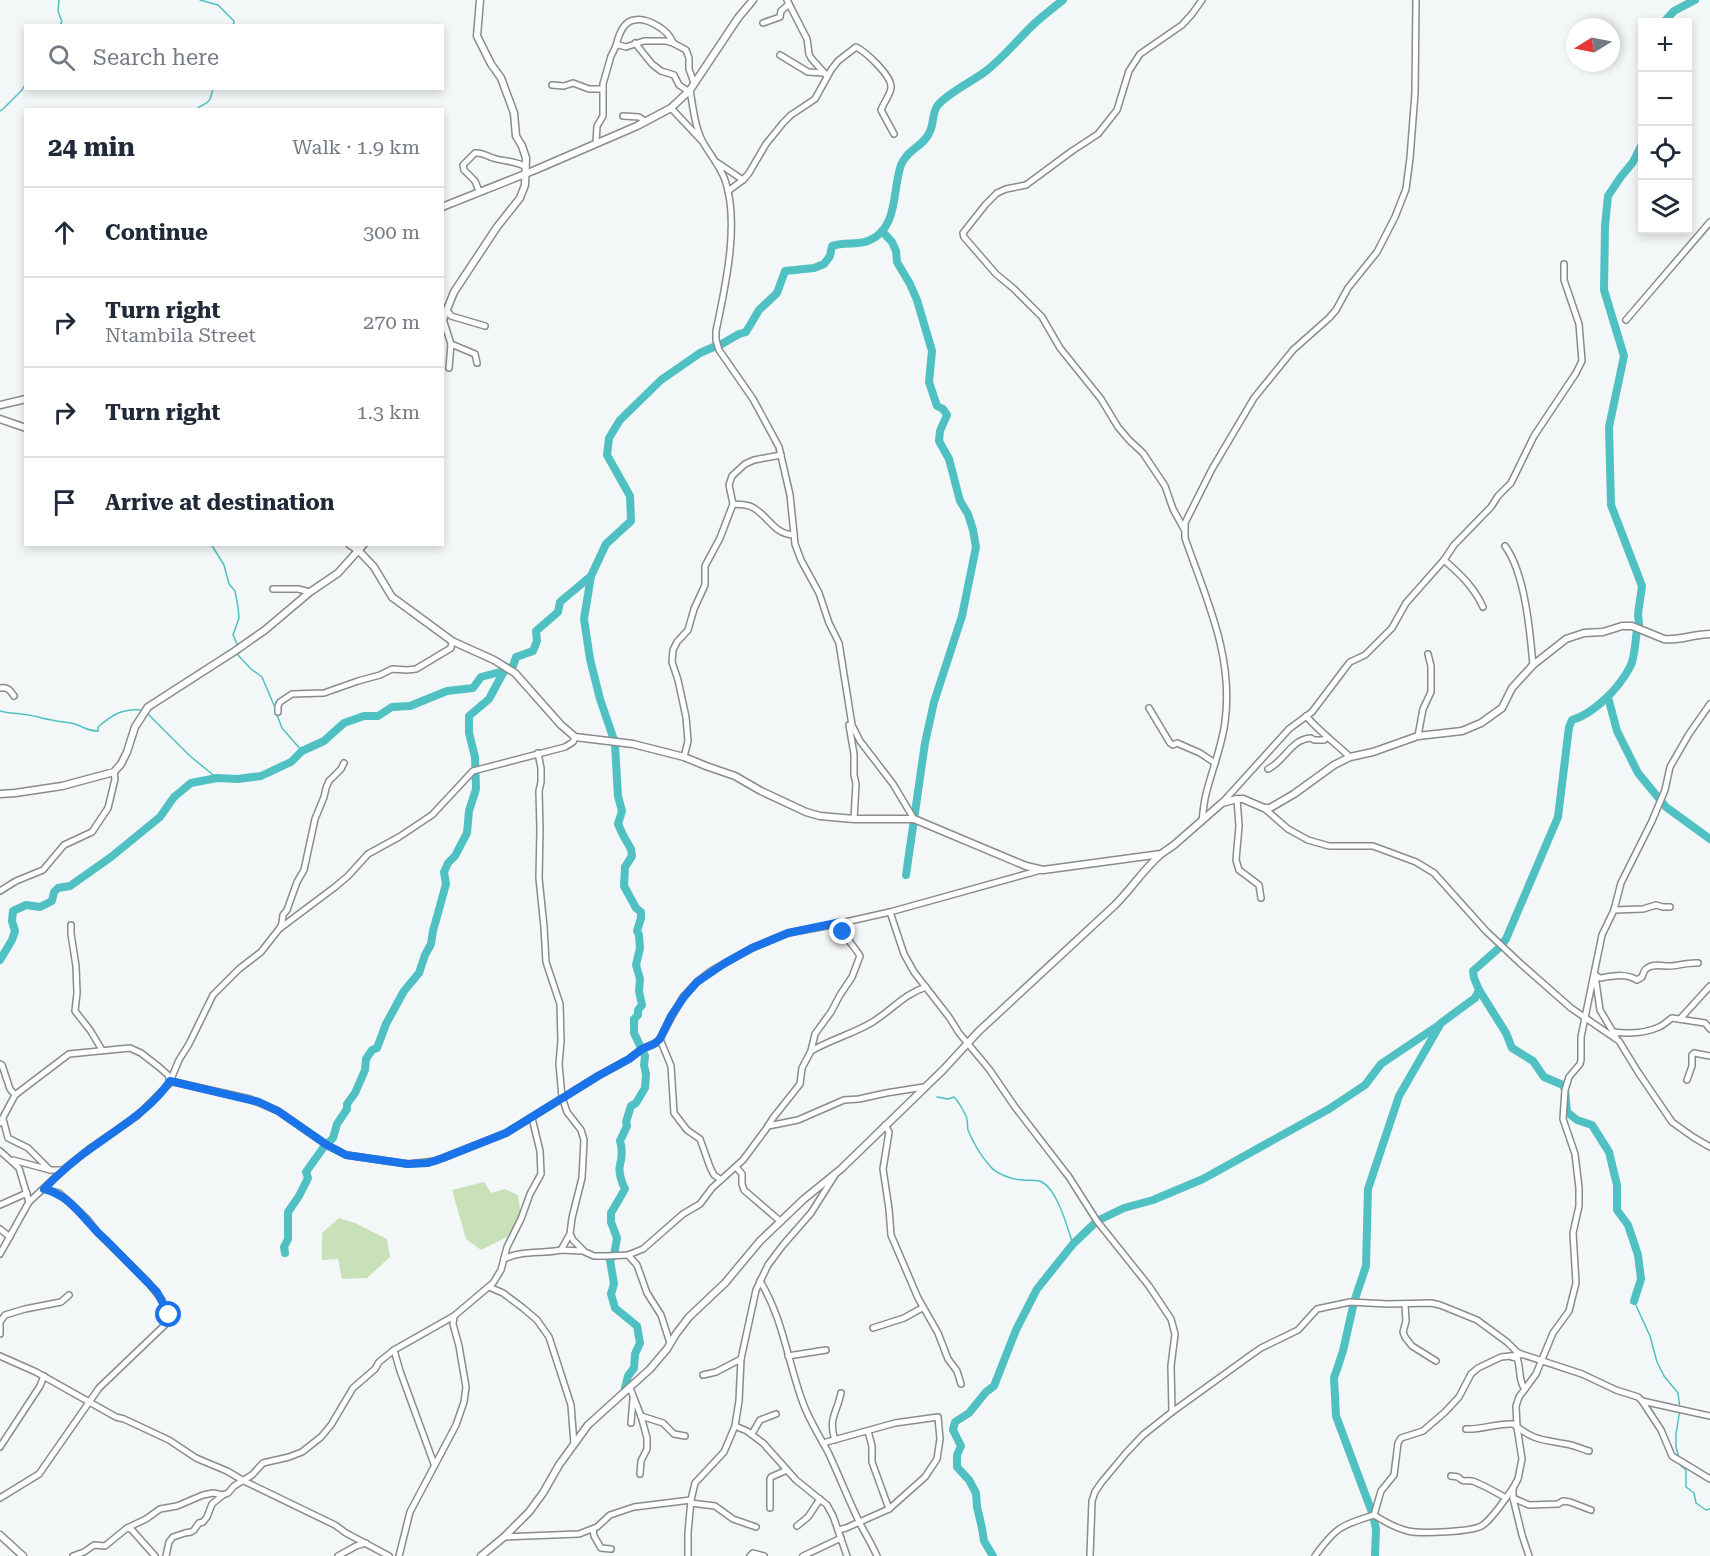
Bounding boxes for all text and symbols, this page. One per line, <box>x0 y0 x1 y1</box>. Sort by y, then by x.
north arrow <box>1566 18 1620 72</box>
map controls <box>1638 18 1692 234</box>
button: + <box>1638 18 1692 72</box>
search box <box>24 24 444 90</box>
icon: search <box>45 41 78 74</box>
text: Search here <box>93 45 219 70</box>
button: − <box>1638 72 1692 126</box>
button: locate <box>1638 126 1692 180</box>
text: 24 min <box>48 132 135 162</box>
text: Walk · 1.9 km <box>292 135 420 159</box>
button: layers <box>1638 180 1692 234</box>
icon: ahead <box>48 216 81 249</box>
text: Continue <box>105 220 208 245</box>
text: 300 m <box>363 220 420 244</box>
text: Turn right <box>105 298 220 323</box>
icon: right <box>48 306 81 339</box>
text: 270 m <box>363 310 420 334</box>
text: Ntambila Street <box>105 323 256 347</box>
icon: right <box>48 396 81 429</box>
text: Turn right <box>105 400 220 425</box>
text: 1.3 km <box>356 400 420 424</box>
icon: arrive <box>48 486 81 519</box>
text: Arrive at destination <box>105 490 334 515</box>
route end <box>829 918 855 944</box>
route start <box>155 1301 181 1327</box>

